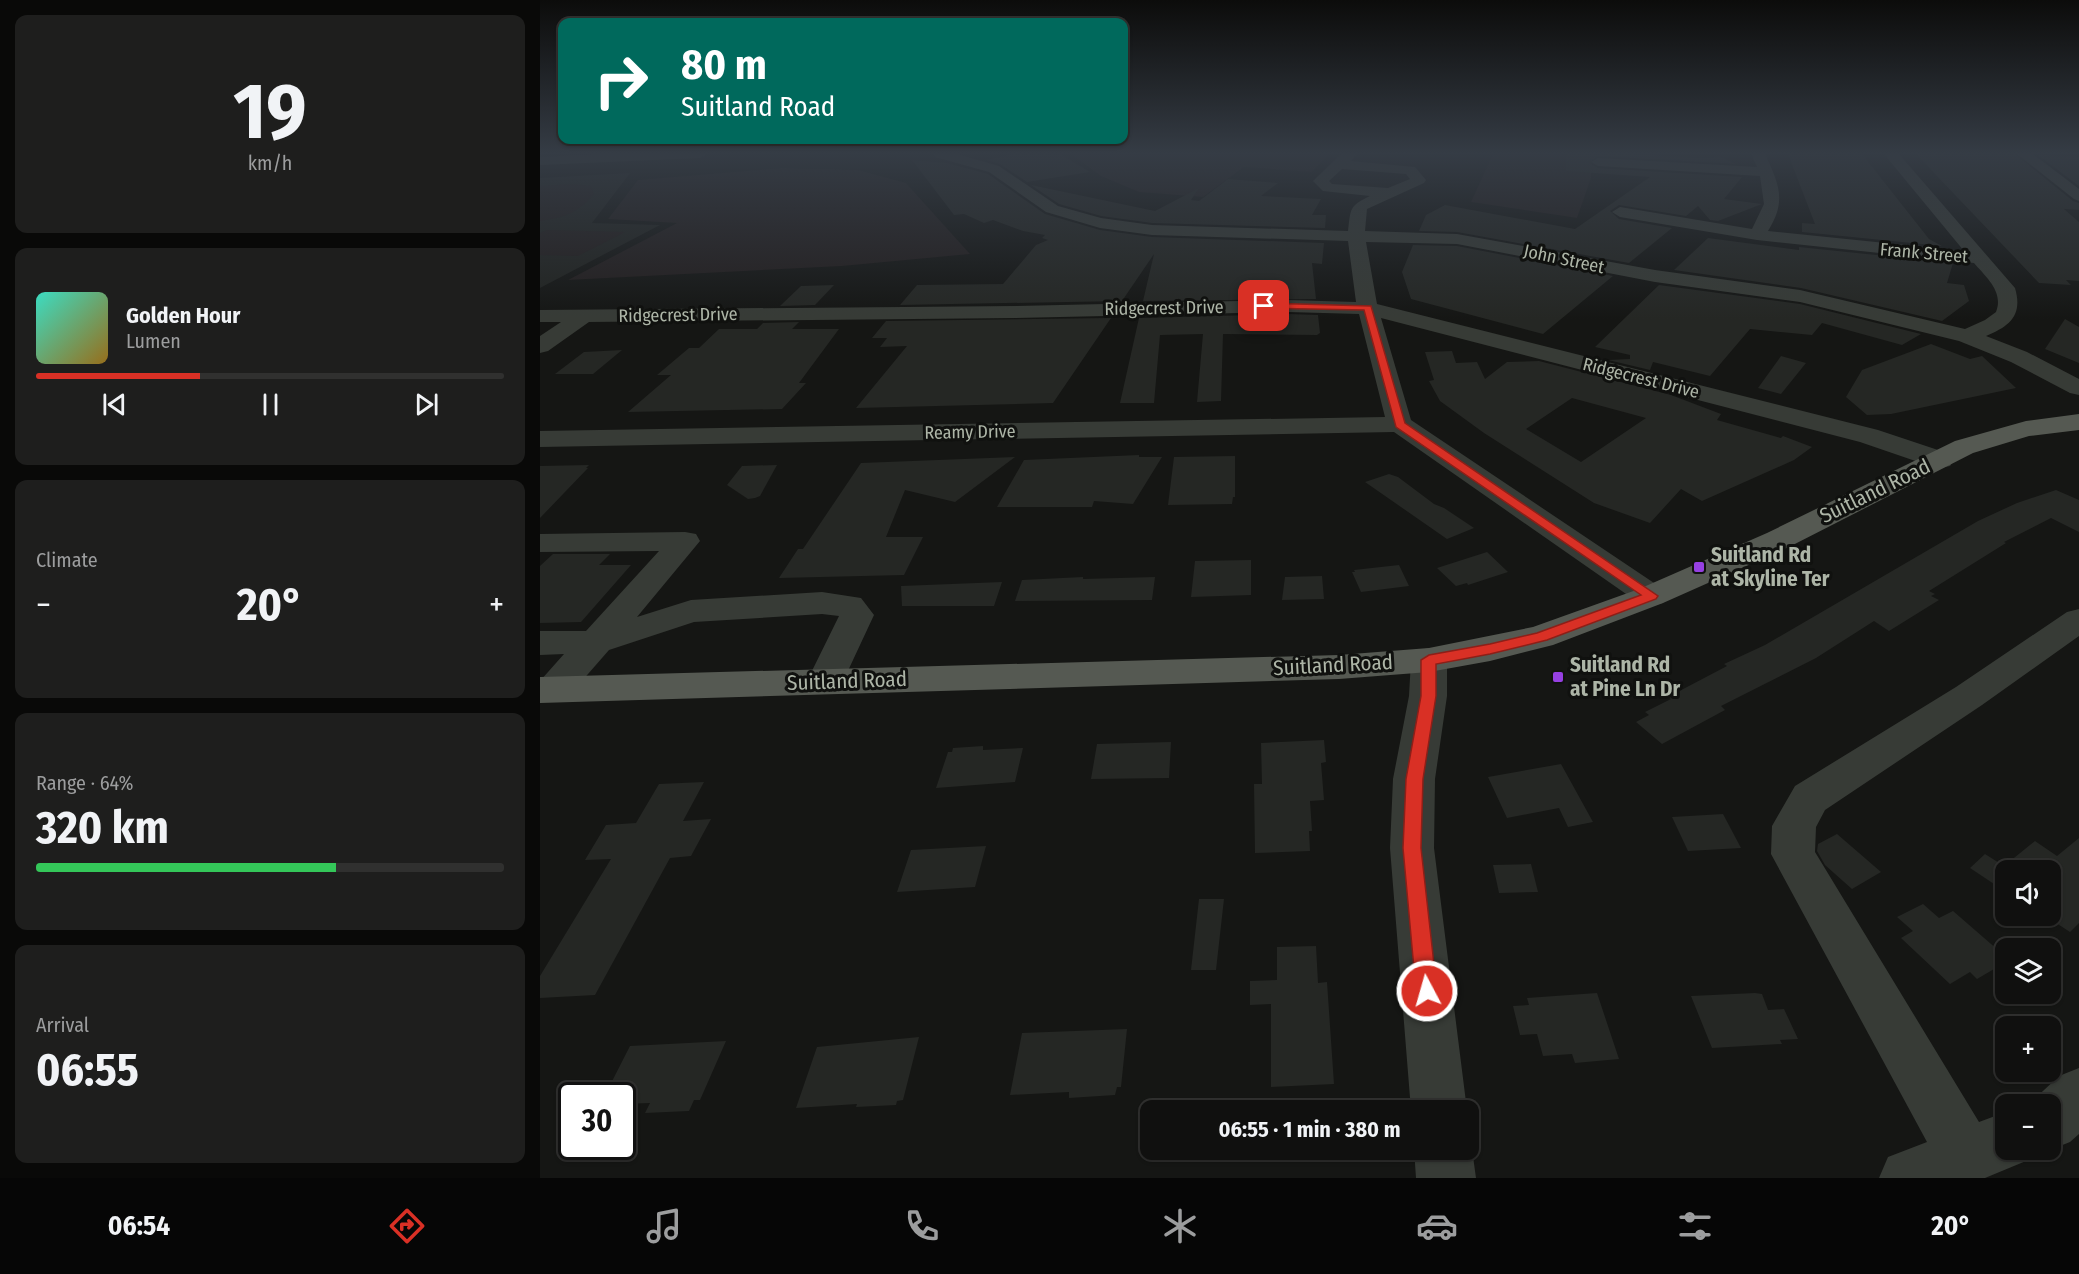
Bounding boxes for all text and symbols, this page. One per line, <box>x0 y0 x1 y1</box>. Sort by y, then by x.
text: 80 m <box>681 40 767 90</box>
icon: right <box>582 42 660 120</box>
text: 19 <box>233 65 307 159</box>
text: Suitland Road <box>681 91 835 123</box>
text: km/h <box>248 151 292 175</box>
street label: Frank Street <box>1879 238 1969 268</box>
street label: John Street <box>1522 240 1606 278</box>
pin <box>1238 280 1289 331</box>
icon: arrive <box>1247 289 1280 322</box>
street label: Ridgecrest Drive <box>1104 296 1224 320</box>
text: Golden Hour <box>126 302 240 329</box>
street label: Ridgecrest Drive <box>618 303 738 327</box>
text: Lumen <box>126 329 181 353</box>
street label: Ridgecrest Drive <box>1580 353 1702 403</box>
icon: previous <box>98 388 131 421</box>
icon: pause <box>254 388 287 421</box>
icon: next <box>410 388 443 421</box>
street label: Reamy Drive <box>924 420 1016 444</box>
street label: Suitland Road <box>1815 453 1935 529</box>
place label: Suitland Rd at Skyline Ter <box>1711 542 1830 592</box>
text: Climate <box>36 548 98 572</box>
marker: Suitland Rd at Skyline Ter <box>1692 560 1706 574</box>
text: 20° <box>237 578 303 632</box>
text: − <box>36 585 51 625</box>
text: + <box>489 585 504 625</box>
street label: Suitland Road <box>1272 649 1394 681</box>
place label: Suitland Rd at Pine Ln Dr <box>1570 652 1681 702</box>
street label: Suitland Road <box>787 666 907 696</box>
marker: Suitland Rd at Pine Ln Dr <box>1551 670 1565 684</box>
text: Range · 64% <box>36 771 133 795</box>
text: 320 km <box>36 801 169 855</box>
map controls <box>1995 860 2061 1160</box>
button: sound <box>1995 860 2061 926</box>
button: layers <box>1995 938 2061 1004</box>
position arrow <box>1395 959 1459 1023</box>
text: Arrival <box>36 1013 89 1037</box>
button: + <box>1995 1016 2061 1082</box>
text: 06:55 <box>36 1043 139 1097</box>
speed limit sign: 30 <box>558 1082 636 1160</box>
button: − <box>1995 1094 2061 1160</box>
text: 06:55 · 1 min · 380 m <box>1219 1116 1400 1143</box>
icon: directions <box>386 1205 428 1247</box>
icon: music <box>643 1205 685 1247</box>
icon: phone <box>901 1205 943 1247</box>
icon: climate <box>1159 1205 1201 1247</box>
icon: car <box>1416 1205 1458 1247</box>
icon: filters <box>1674 1205 1716 1247</box>
text: 06:54 <box>108 1210 170 1242</box>
text: 20° <box>1931 1210 1971 1242</box>

